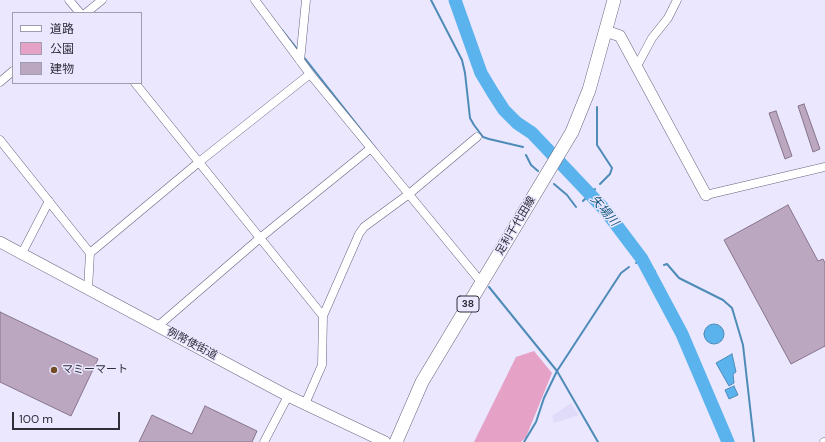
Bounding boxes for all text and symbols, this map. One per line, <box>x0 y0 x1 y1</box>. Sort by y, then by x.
legend <box>12 12 142 84</box>
text: 道路 <box>50 21 74 37</box>
text: 公園 <box>50 41 74 57</box>
text: 建物 <box>50 61 74 77</box>
water label: 矢場川 <box>587 193 621 229</box>
street label: 足利千代田線 <box>493 194 539 258</box>
road number: 38 <box>457 296 479 312</box>
street label: 例幣使街道 <box>165 325 219 363</box>
place label: マミーマート <box>62 363 128 377</box>
marker: マミーマート <box>49 365 59 375</box>
scale bar <box>14 404 122 430</box>
text: 100 m <box>19 411 53 427</box>

